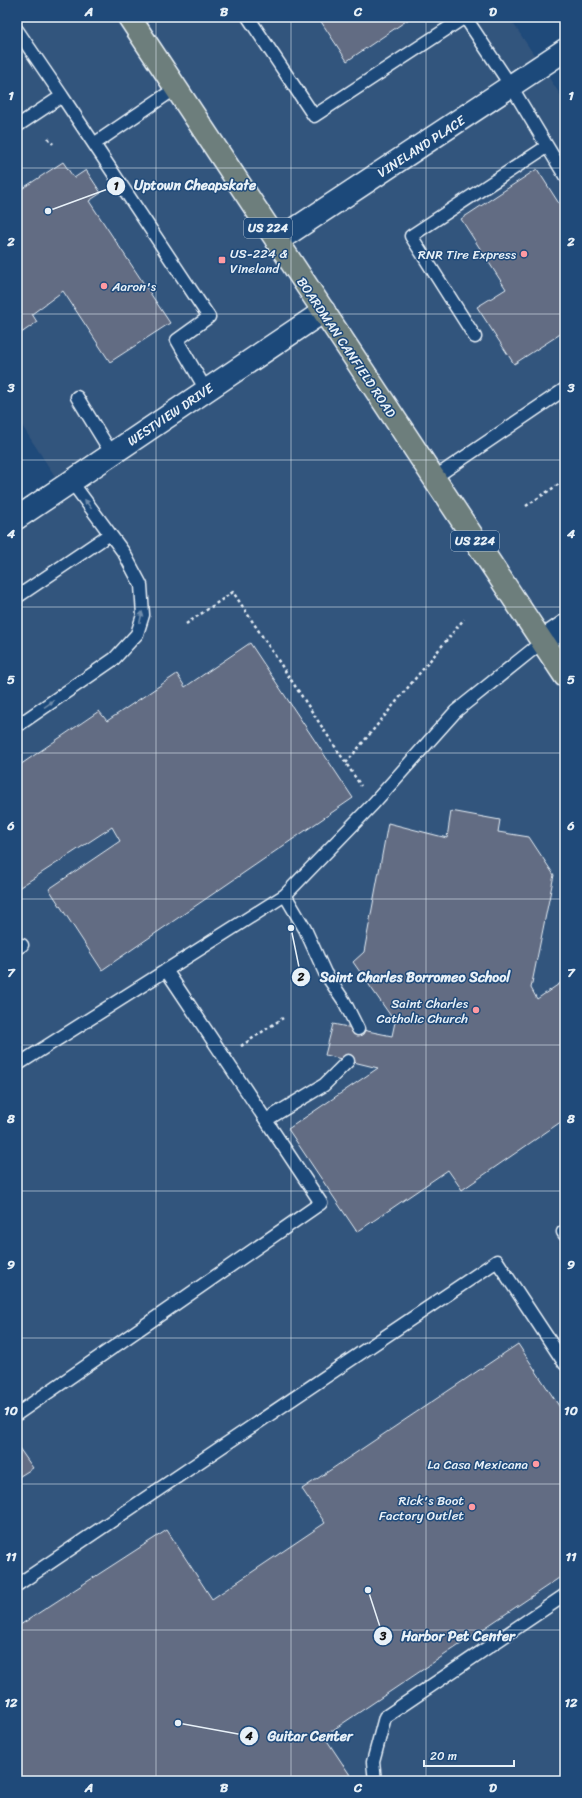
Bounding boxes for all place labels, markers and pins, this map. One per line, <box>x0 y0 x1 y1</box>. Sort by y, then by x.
callout: Uptown Cheapskate <box>106 173 264 199</box>
place label: US-224 & Vineland <box>230 242 288 280</box>
place label: RNR Tire Express <box>418 243 517 266</box>
marker: RNR Tire Express <box>519 249 529 259</box>
marker: US-224 & Vineland <box>217 255 227 265</box>
place label: Aaron's <box>111 275 157 298</box>
marker: Aaron's <box>99 281 109 291</box>
callout: Saint Charles Borromeo School <box>291 964 518 990</box>
place label: Saint Charles Catholic Church <box>377 992 469 1030</box>
marker: Saint Charles Catholic Church <box>471 1005 481 1015</box>
place label: La Casa Mexicana <box>428 1453 528 1476</box>
marker: La Casa Mexicana <box>531 1459 541 1469</box>
place label: Rick's Boot Factory Outlet <box>379 1489 464 1527</box>
marker: Rick's Boot Factory Outlet <box>467 1502 477 1512</box>
callout: Harbor Pet Center <box>373 1623 524 1649</box>
callout: Guitar Center <box>239 1723 360 1749</box>

